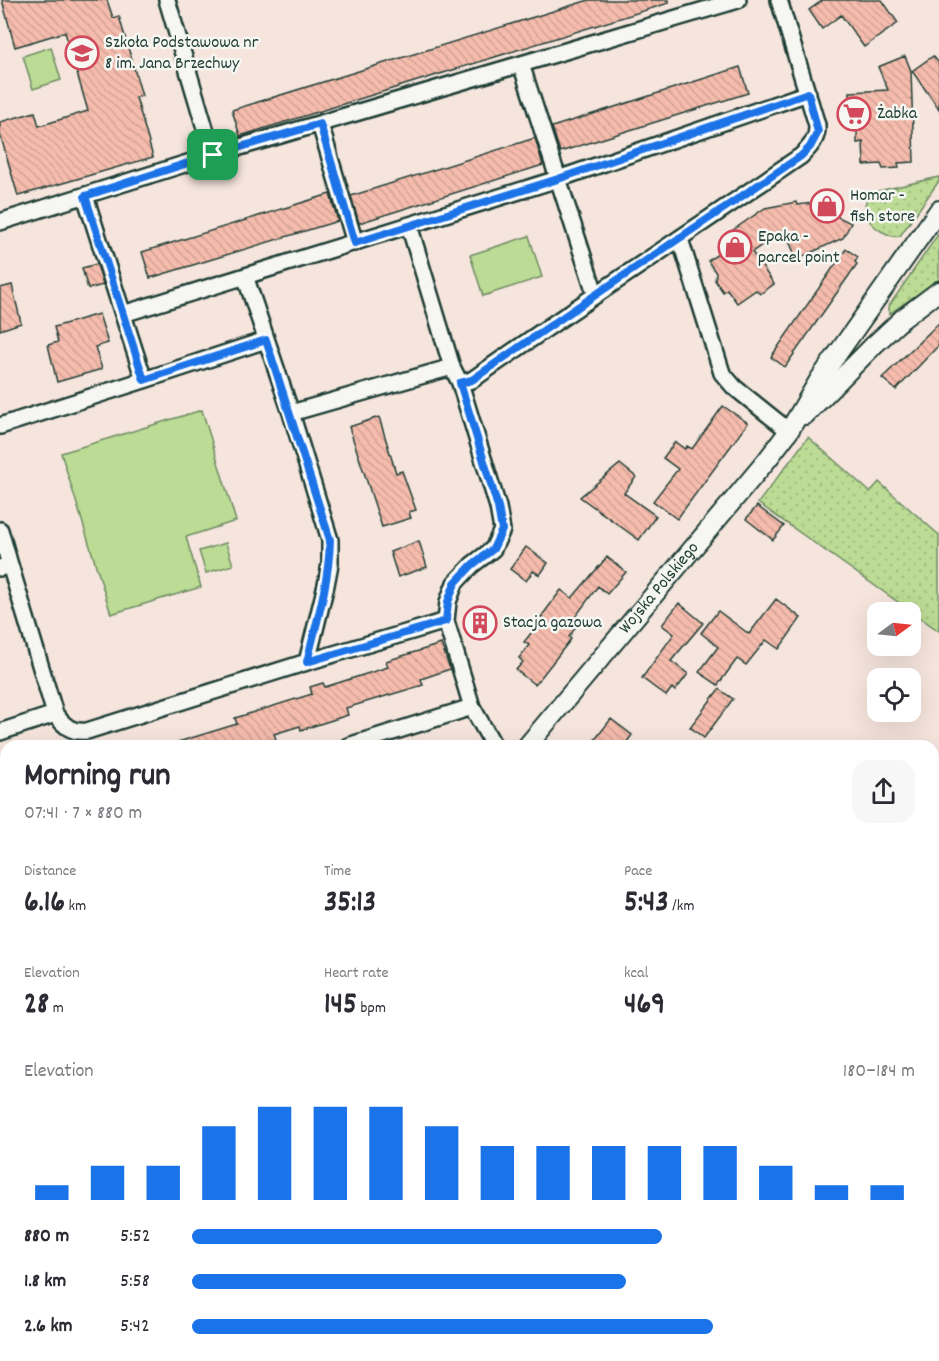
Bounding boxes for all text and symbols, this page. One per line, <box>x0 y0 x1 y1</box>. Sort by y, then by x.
place label: Szkoła Podstawowa nr 8 im. Jana Brzechwy <box>105 31 259 77</box>
school or university icon: Szkoła Podstawowa nr 8 im. Jana Brzechwy <box>64 35 100 71</box>
supermarket icon: Żabka <box>836 96 872 132</box>
place label: Żabka <box>877 102 918 127</box>
pin <box>187 129 238 180</box>
icon: arrive <box>196 138 229 171</box>
place label: Homar - fish store <box>850 184 915 230</box>
shop icon: Homar - fish store <box>809 188 845 224</box>
place label: Epaka - parcel point <box>758 225 840 271</box>
shop icon: Epaka - parcel point <box>717 229 753 265</box>
street label: Wojska Polskiego <box>613 537 705 640</box>
north arrow <box>867 602 921 656</box>
map controls <box>867 602 921 722</box>
building icon: Stacja gazowa <box>462 605 498 641</box>
place label: Stacja gazowa <box>503 611 602 636</box>
button: locate <box>867 668 921 722</box>
text: Morning run <box>24 754 171 801</box>
button: share <box>852 760 915 823</box>
text: 07:41 · 7 × 880 m <box>24 800 142 828</box>
text: Distance <box>24 860 76 883</box>
text: Time <box>324 860 351 883</box>
text: Pace <box>624 860 652 883</box>
text: 6.16 <box>24 883 65 926</box>
text: 35:13 <box>324 883 376 926</box>
text: 5:43 <box>624 883 669 926</box>
text: km <box>65 895 86 918</box>
text: /km <box>669 895 694 918</box>
text: Elevation <box>24 962 80 985</box>
text: Heart rate <box>324 962 389 985</box>
text: kcal <box>624 962 648 985</box>
text: 28 <box>24 985 49 1028</box>
text: 145 <box>324 985 357 1028</box>
text: 469 <box>624 985 665 1028</box>
text: m <box>49 997 64 1020</box>
text: bpm <box>357 997 386 1020</box>
text: Elevation <box>24 1058 94 1086</box>
text: 180–184 m <box>843 1058 915 1086</box>
text: 880 m <box>24 1223 69 1251</box>
text: 5:52 <box>120 1223 151 1251</box>
text: 1.8 km <box>24 1268 66 1296</box>
text: 5:58 <box>120 1268 150 1296</box>
text: 2.6 km <box>24 1313 72 1341</box>
text: 5:42 <box>120 1313 150 1341</box>

